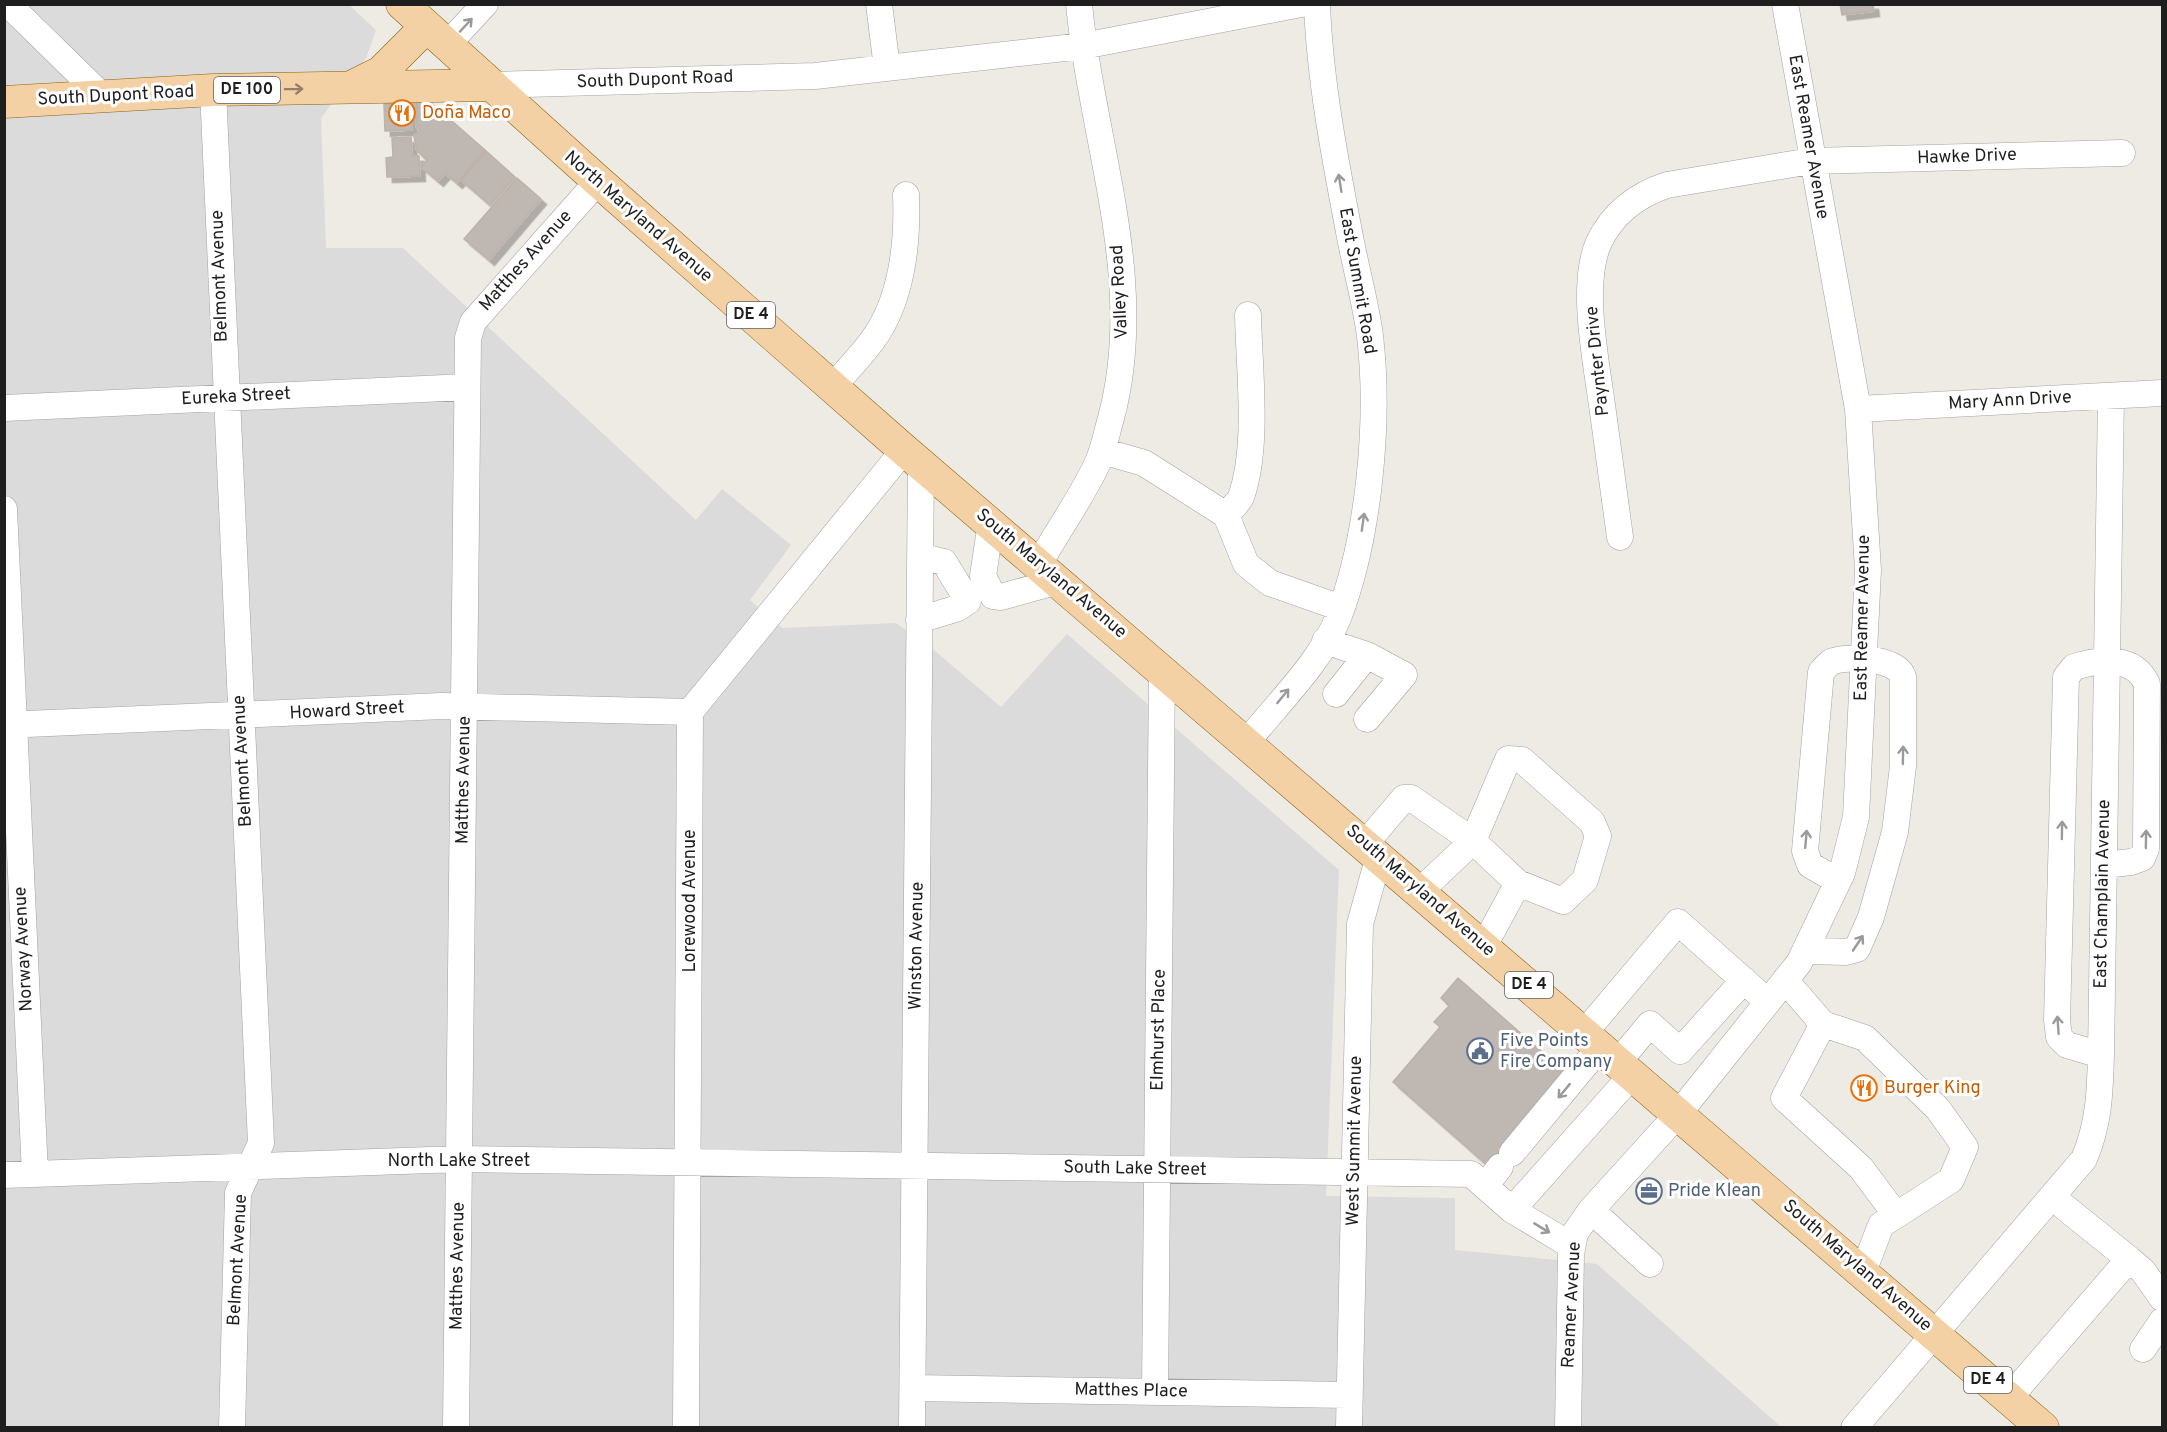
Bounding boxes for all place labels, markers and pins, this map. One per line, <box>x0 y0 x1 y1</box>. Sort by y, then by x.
restaurant icon: Doña Maco <box>387 98 417 128</box>
place label: Doña Maco <box>422 102 511 125</box>
place label: Five Points Fire Company <box>1500 1030 1612 1074</box>
public building icon: Five Points Fire Company <box>1465 1036 1495 1066</box>
restaurant icon: Burger King <box>1849 1073 1879 1103</box>
place label: Burger King <box>1884 1077 1981 1100</box>
office icon: Pride Klean <box>1634 1176 1664 1206</box>
place label: Pride Klean <box>1668 1180 1761 1203</box>

